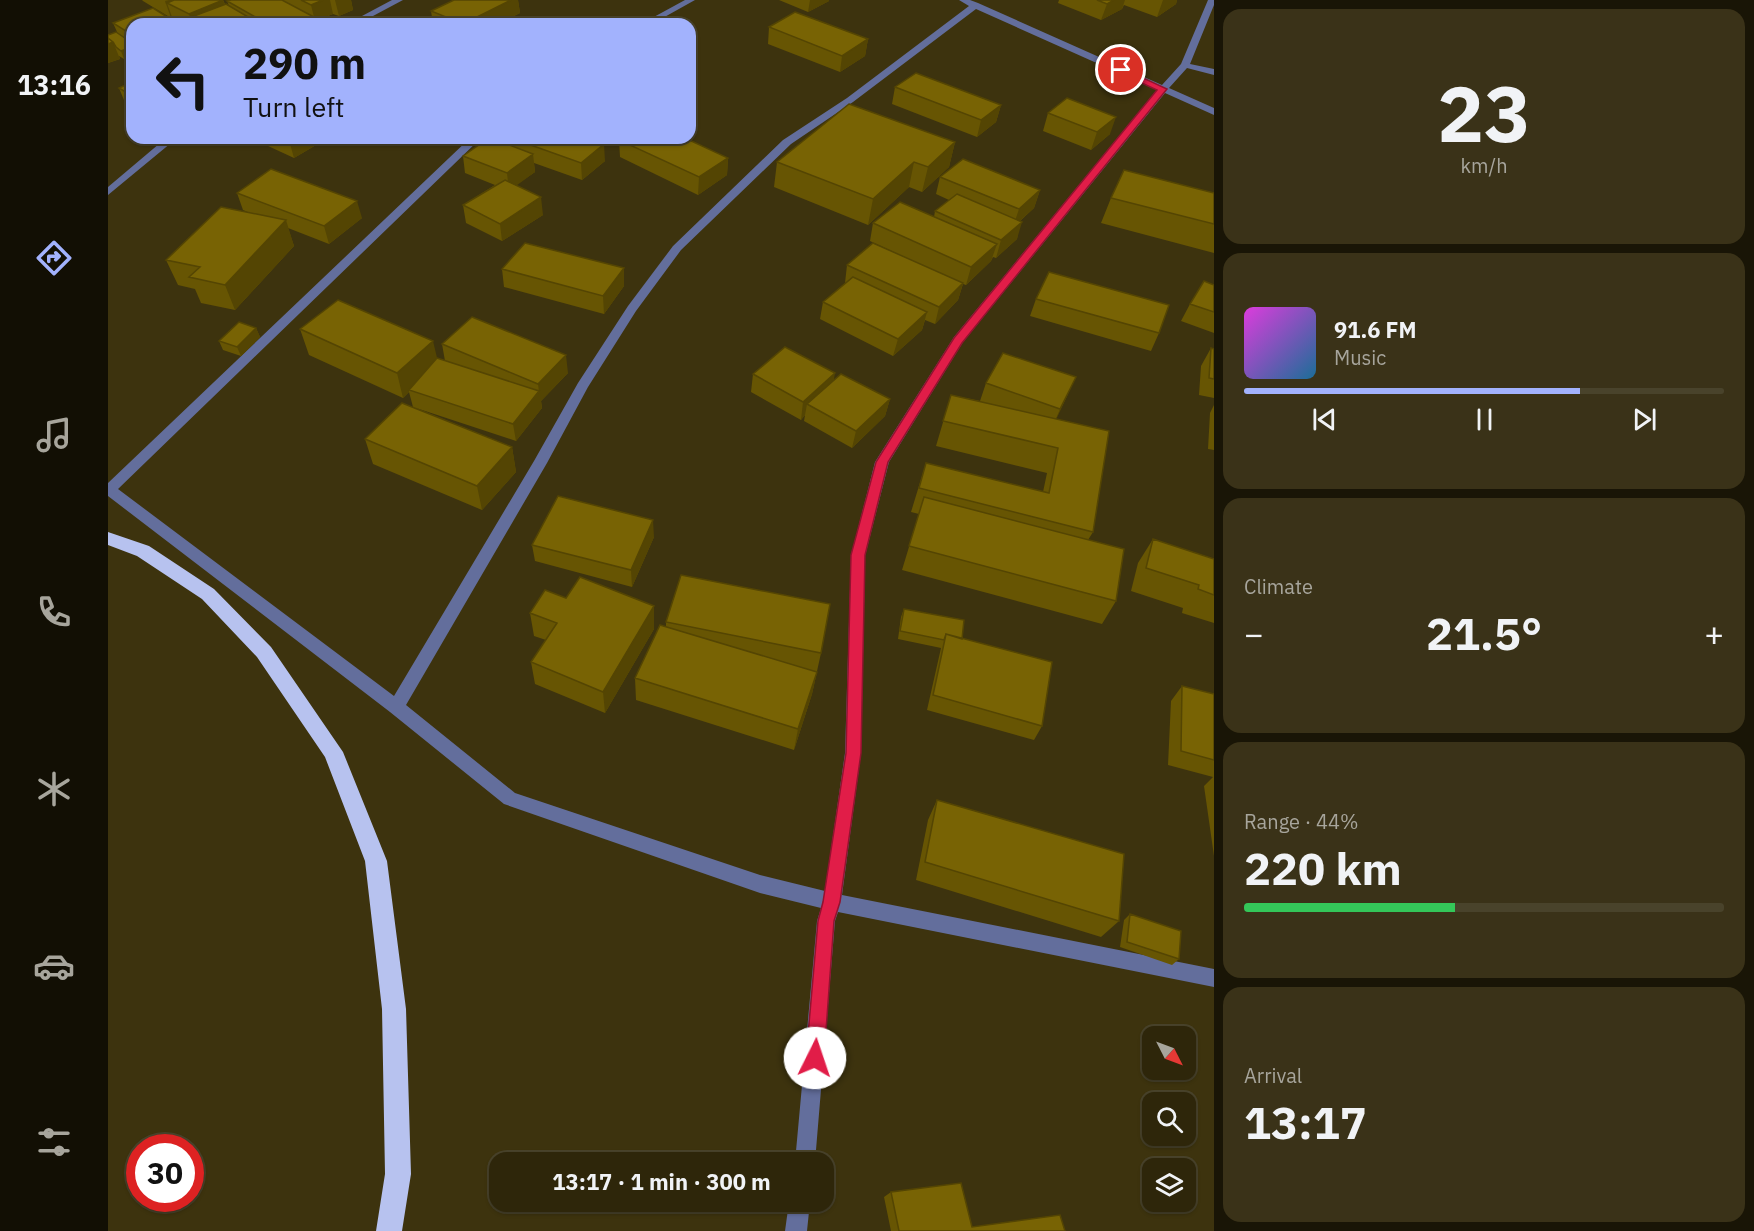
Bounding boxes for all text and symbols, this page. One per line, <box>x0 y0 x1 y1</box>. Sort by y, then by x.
text: 290 m <box>243 36 366 91</box>
icon: left <box>144 42 222 120</box>
pin <box>1095 44 1146 95</box>
icon: arrive <box>1104 53 1137 86</box>
text: 23 <box>1437 62 1531 163</box>
text: 13:16 <box>17 67 91 102</box>
text: Turn left <box>243 89 344 124</box>
text: km/h <box>1460 152 1508 179</box>
icon: directions <box>33 237 75 279</box>
text: 91.6 FM <box>1334 315 1417 344</box>
text: Music <box>1334 344 1386 371</box>
icon: previous <box>1308 403 1341 436</box>
icon: pause <box>1468 403 1501 436</box>
icon: next <box>1628 403 1661 436</box>
icon: music <box>33 414 75 456</box>
text: Climate <box>1244 573 1313 600</box>
icon: phone <box>33 591 75 633</box>
text: 21.5° <box>1426 604 1542 662</box>
text: − <box>1244 612 1264 655</box>
text: + <box>1704 612 1724 655</box>
icon: climate <box>33 768 75 810</box>
text: Range · 44% <box>1244 808 1359 835</box>
text: 220 km <box>1244 839 1402 897</box>
icon: car <box>33 945 75 987</box>
position arrow <box>783 1026 847 1090</box>
north arrow <box>1142 1026 1196 1080</box>
map controls <box>1142 1026 1196 1212</box>
text: Arrival <box>1244 1062 1302 1089</box>
button: search <box>1142 1092 1196 1146</box>
text: 13:17 <box>1244 1093 1367 1151</box>
icon: filters <box>33 1121 75 1163</box>
speed limit sign: 30 <box>126 1134 204 1212</box>
button: layers <box>1142 1158 1196 1212</box>
text: 13:17 · 1 min · 300 m <box>552 1167 771 1196</box>

